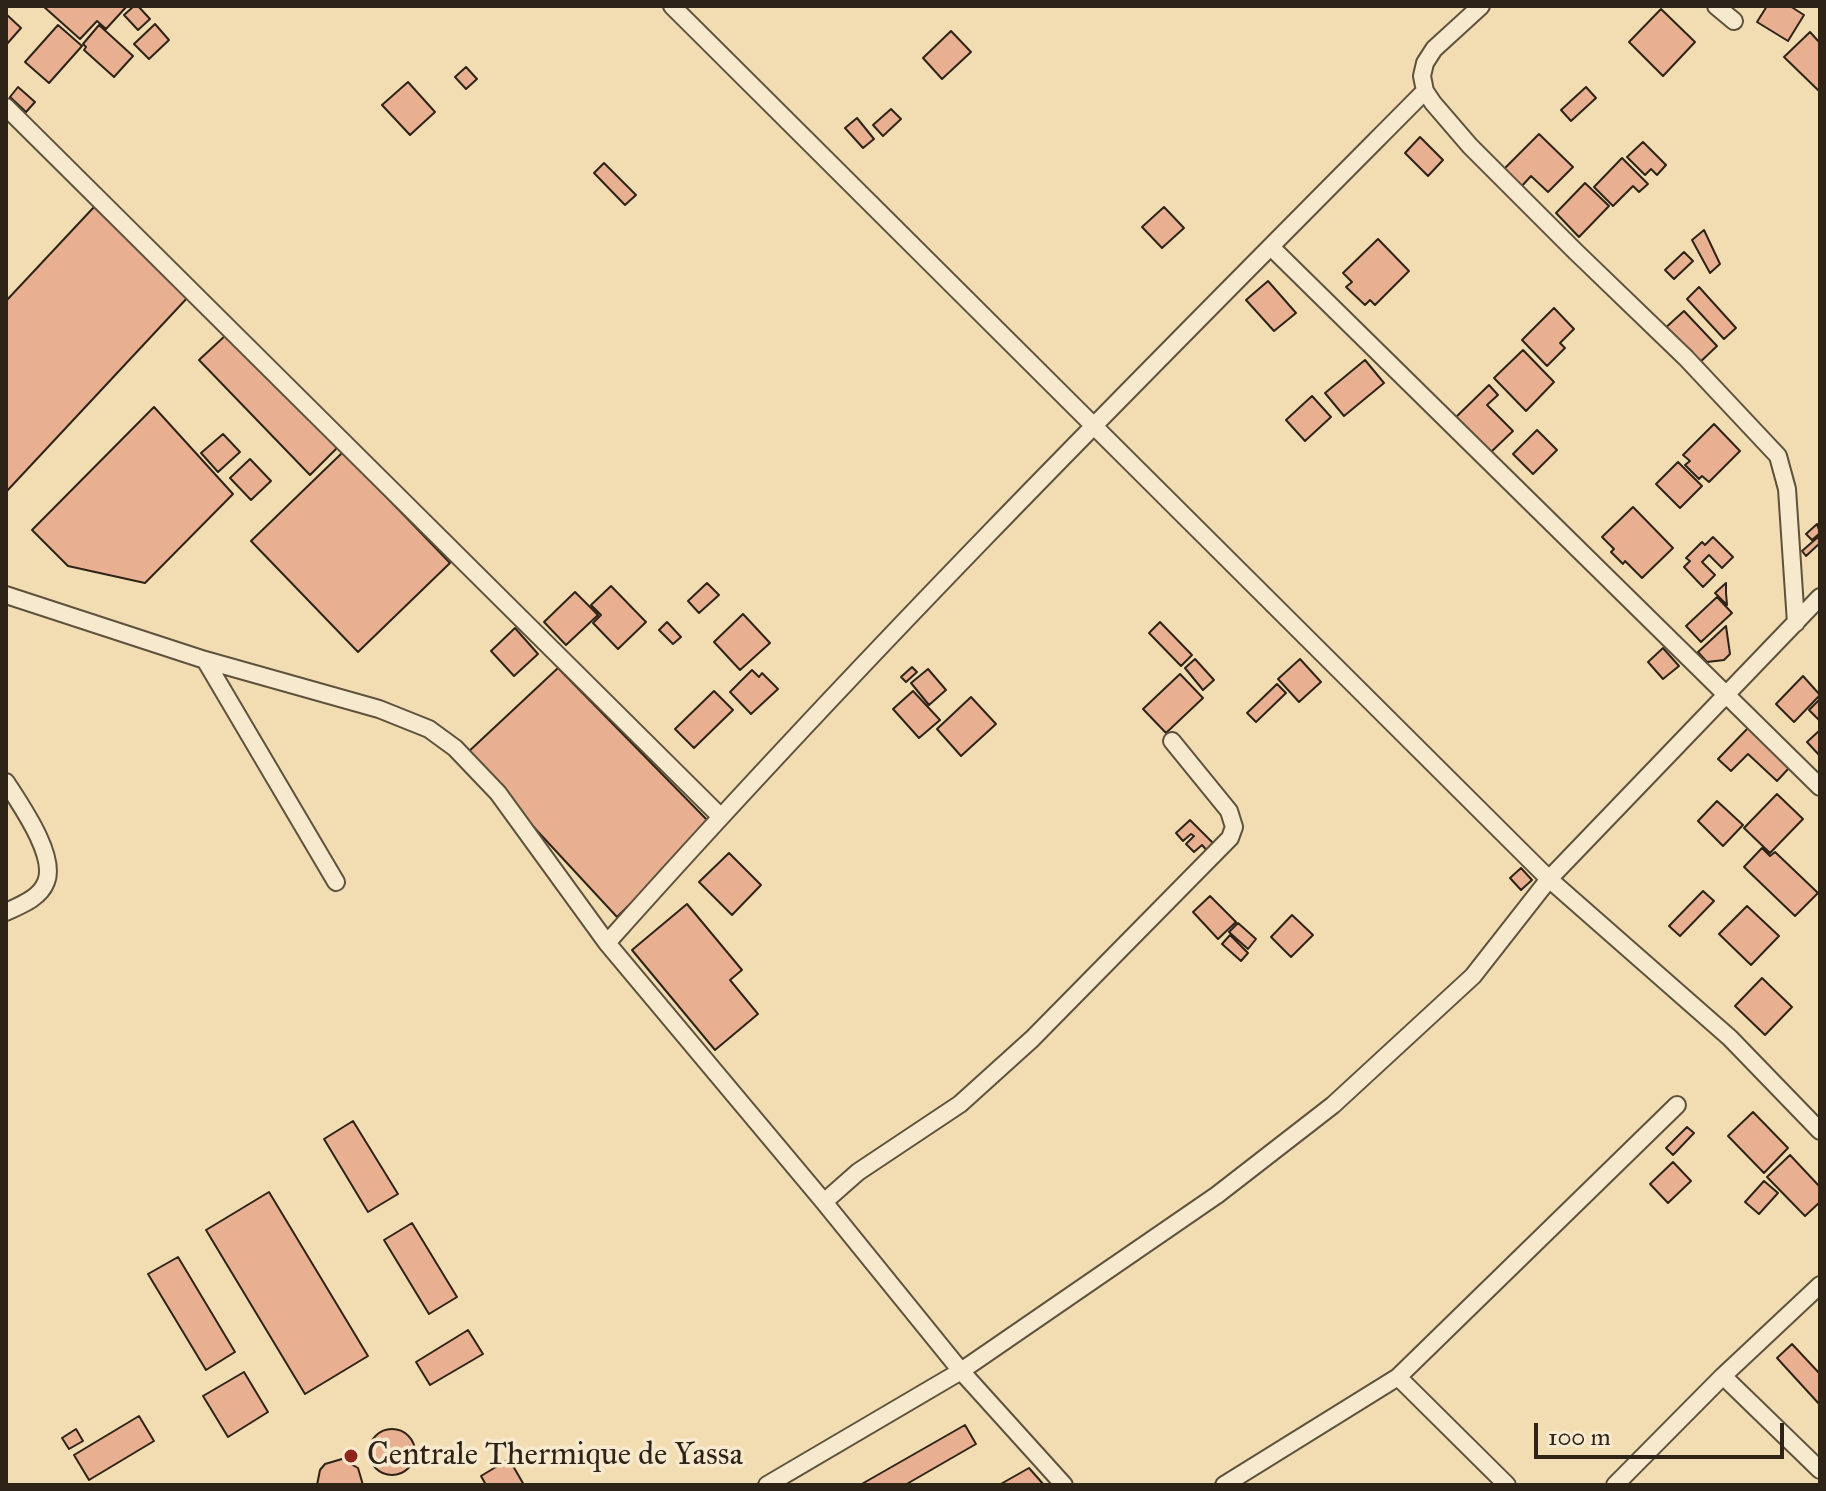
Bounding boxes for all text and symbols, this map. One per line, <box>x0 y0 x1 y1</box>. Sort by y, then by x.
scale bar <box>1538 1407 1788 1457</box>
text: 100 m <box>1548 1422 1611 1452</box>
place label: Centrale Thermique de Yassa <box>367 1437 743 1475</box>
marker: Centrale Thermique de Yassa <box>342 1447 360 1465</box>

